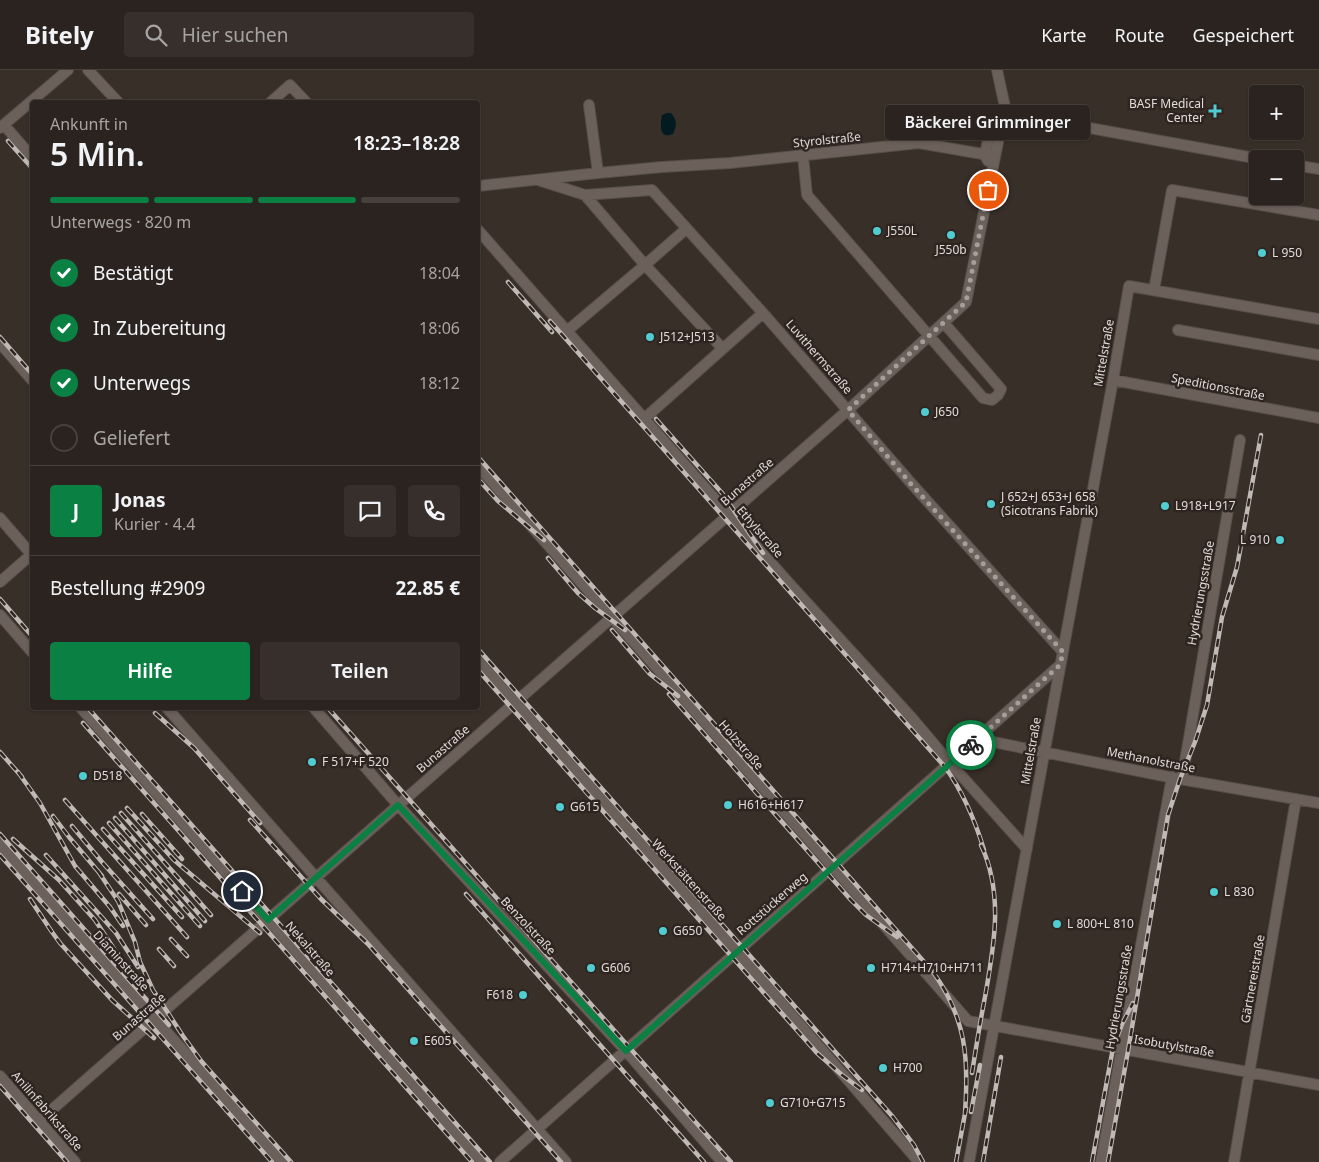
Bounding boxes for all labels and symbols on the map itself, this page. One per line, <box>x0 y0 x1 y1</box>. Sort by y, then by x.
place label: BASF Medical Center <box>1129 95 1204 126</box>
marker: BASF Medical Center <box>1208 104 1222 118</box>
callout: Bäckerei Grimminger <box>886 105 1090 140</box>
street label: Styrolstraße <box>792 127 862 152</box>
pin <box>967 169 1009 211</box>
place label: J550L <box>886 222 917 239</box>
marker: J550L <box>871 225 883 237</box>
marker: J550b <box>945 229 957 241</box>
place label: J550b <box>934 241 967 258</box>
place label: L 950 <box>1272 244 1302 261</box>
marker: L 950 <box>1256 247 1268 259</box>
street label: Luvithermstraße <box>782 316 857 398</box>
street label: Mittelstraße <box>1089 318 1118 388</box>
place label: J512+J513 <box>659 328 715 345</box>
marker: J512+J513 <box>644 331 656 343</box>
street label: Speditionsstraße <box>1170 369 1267 404</box>
place label: J650 <box>934 403 959 420</box>
marker: J650 <box>919 406 931 418</box>
street label: Bunastraße <box>716 454 777 509</box>
place label: J 652+J 653+J 658 (Sicotrans Fabrik) <box>1000 488 1098 519</box>
place label: L918+L917 <box>1175 497 1236 514</box>
marker: J 652+J 653+J 658 (Sicotrans Fabrik) <box>985 498 997 510</box>
marker: L918+L917 <box>1159 500 1171 512</box>
street label: Ethylstraße <box>733 502 788 561</box>
place label: L 910 <box>1240 531 1270 548</box>
marker: L 910 <box>1274 534 1286 546</box>
street label: Hydrierungsstraße <box>1183 539 1218 647</box>
street label: Holzstraße <box>715 716 768 773</box>
street label: Mittelstraße <box>1016 716 1045 786</box>
courier <box>946 720 996 770</box>
street label: Bunastraße <box>412 721 473 776</box>
street label: Methanolstraße <box>1105 743 1197 776</box>
place label: F 517+F 520 <box>322 753 389 770</box>
marker: F 517+F 520 <box>306 756 318 768</box>
place label: D518 <box>93 767 122 784</box>
marker: D518 <box>77 770 89 782</box>
place label: H616+H617 <box>738 796 804 813</box>
place label: G615 <box>570 798 599 815</box>
marker: H616+H617 <box>722 799 734 811</box>
marker: G615 <box>554 801 566 813</box>
street label: Werkstättenstraße <box>648 835 731 924</box>
street label: Rottstückerweg <box>733 868 811 939</box>
pin <box>221 870 263 912</box>
place label: L 830 <box>1224 883 1254 900</box>
marker: L 830 <box>1208 886 1220 898</box>
street label: Benzolstraße <box>497 893 560 959</box>
place label: L 800+L 810 <box>1067 915 1134 932</box>
street label: Nekalstraße <box>282 917 339 980</box>
marker: L 800+L 810 <box>1051 918 1063 930</box>
place label: G650 <box>673 922 702 939</box>
marker: G650 <box>657 925 669 937</box>
street label: Diaminstraße <box>90 927 153 995</box>
street label: Gärtnereistraße <box>1236 933 1269 1024</box>
street label: Hydrierungsstraße <box>1101 943 1136 1051</box>
place label: G606 <box>601 959 630 976</box>
place label: H714+H710+H711 <box>881 959 983 976</box>
marker: G606 <box>585 962 597 974</box>
marker: H714+H710+H711 <box>865 962 877 974</box>
place label: F618 <box>486 986 513 1003</box>
street label: Bunastraße <box>108 989 169 1044</box>
marker: F618 <box>517 989 529 1001</box>
street label: Isobutylstraße <box>1133 1030 1216 1061</box>
place label: E605 <box>424 1032 451 1049</box>
marker: E605 <box>408 1035 420 1047</box>
place label: H700 <box>893 1059 923 1076</box>
marker: H700 <box>877 1062 889 1074</box>
street label: Anilinfabrikstraße <box>8 1067 87 1154</box>
place label: G710+G715 <box>780 1094 846 1111</box>
marker: G710+G715 <box>764 1097 776 1109</box>

